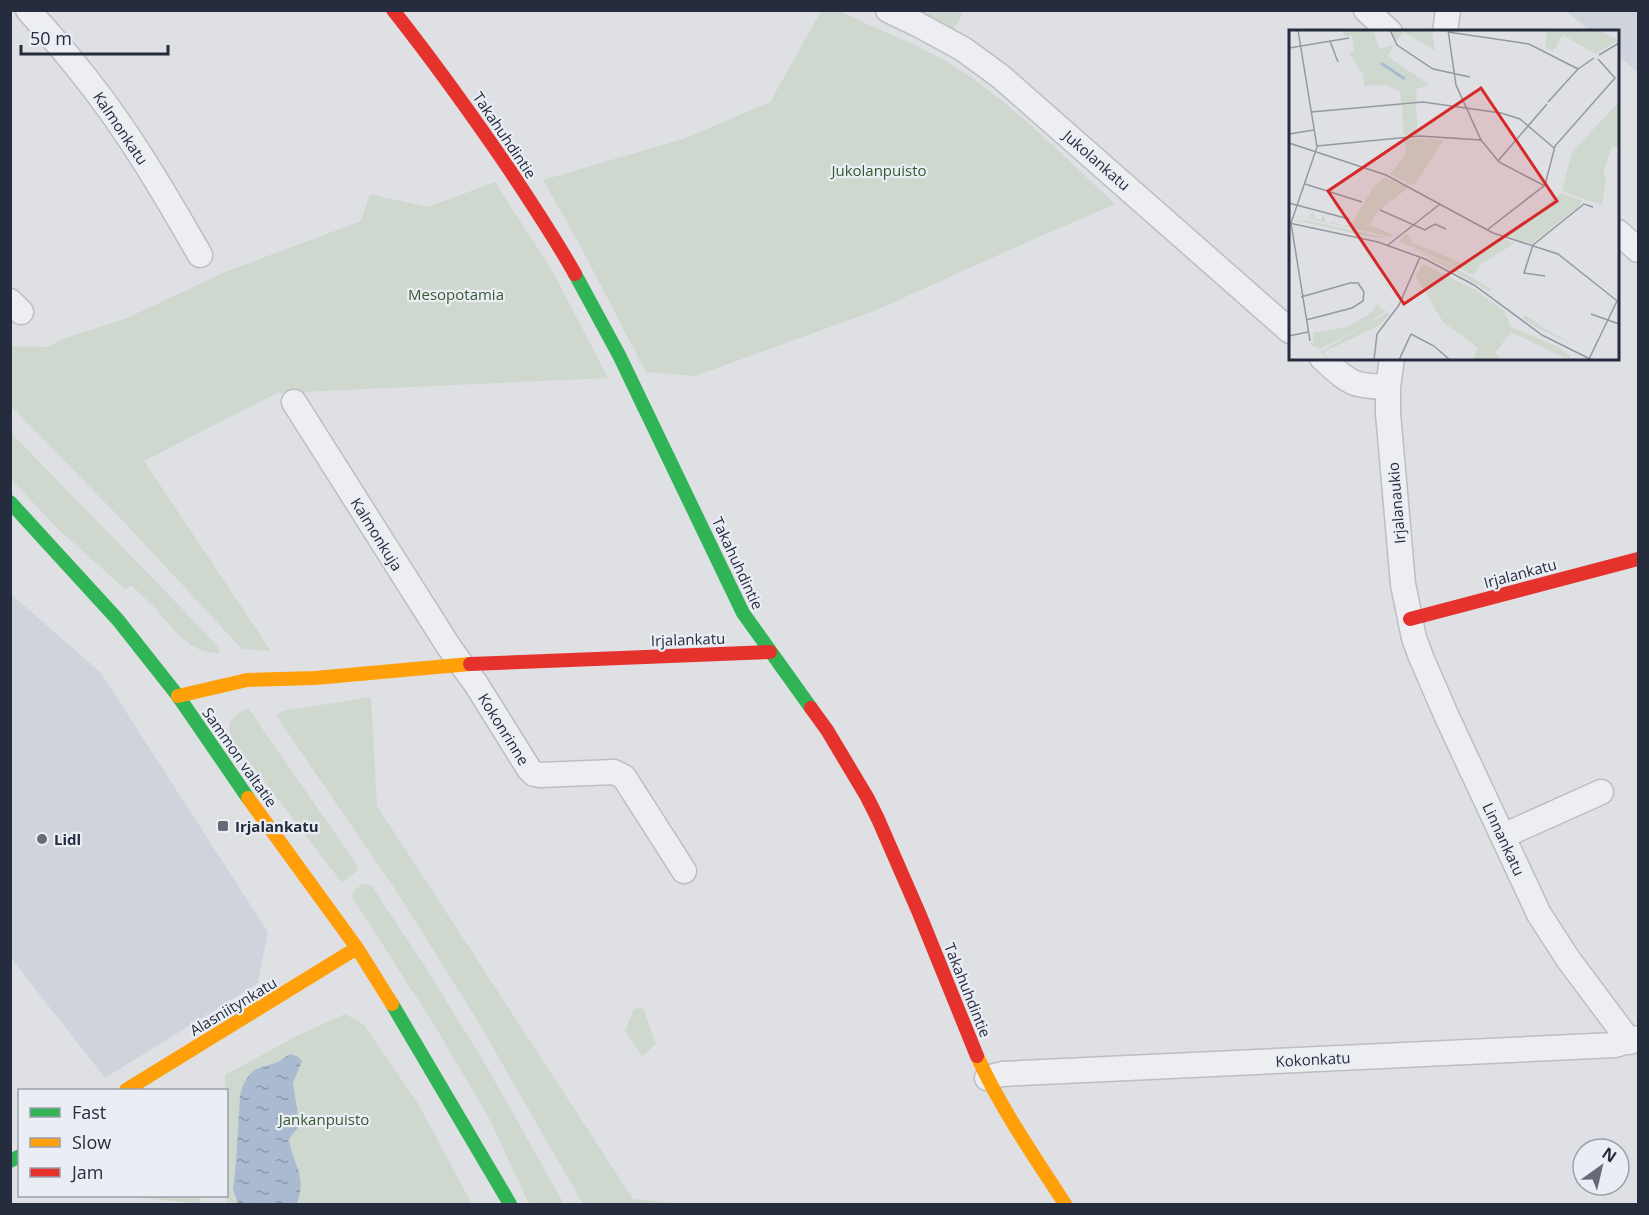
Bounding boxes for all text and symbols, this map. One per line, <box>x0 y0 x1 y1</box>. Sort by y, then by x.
scale bar <box>21 18 168 56</box>
text: 50 m <box>30 26 72 50</box>
inset map <box>1289 30 1619 360</box>
street label: Kalmonkatu <box>89 88 153 168</box>
street label: Takahuhdintie <box>469 88 541 182</box>
street label: Jukolankatu <box>1058 124 1135 195</box>
park label: Jukolanpuisto <box>829 160 927 180</box>
park label: Mesopotamia <box>408 284 504 304</box>
street label: Irjalanaukio <box>1382 461 1410 545</box>
street label: Kalmonkuja <box>347 494 407 574</box>
street label: Takahuhdintie <box>708 513 768 613</box>
street label: Irjalankatu <box>1481 554 1559 592</box>
street label: Irjalankatu <box>650 628 726 650</box>
street label: Kokonrinne <box>474 689 534 769</box>
street label: Sammon valtatie <box>198 703 282 811</box>
street label: Linnankatu <box>1478 799 1530 879</box>
place label: Irjalankatu <box>235 816 319 836</box>
marker: Irjalankatu <box>216 819 230 833</box>
place label: Lidl <box>54 829 81 849</box>
marker: Lidl <box>35 832 49 846</box>
street label: Takahuhdintie <box>940 940 996 1040</box>
street label: Alasniitynkatu <box>186 972 280 1040</box>
street label: Kokonkatu <box>1275 1047 1351 1071</box>
legend <box>18 1089 228 1197</box>
text: Fast <box>72 1100 106 1124</box>
park label: Jankanpuisto <box>277 1109 369 1129</box>
text: Slow <box>72 1130 111 1154</box>
north arrow <box>1571 1137 1631 1197</box>
text: N <box>1598 1142 1621 1167</box>
text: Jam <box>70 1160 104 1184</box>

